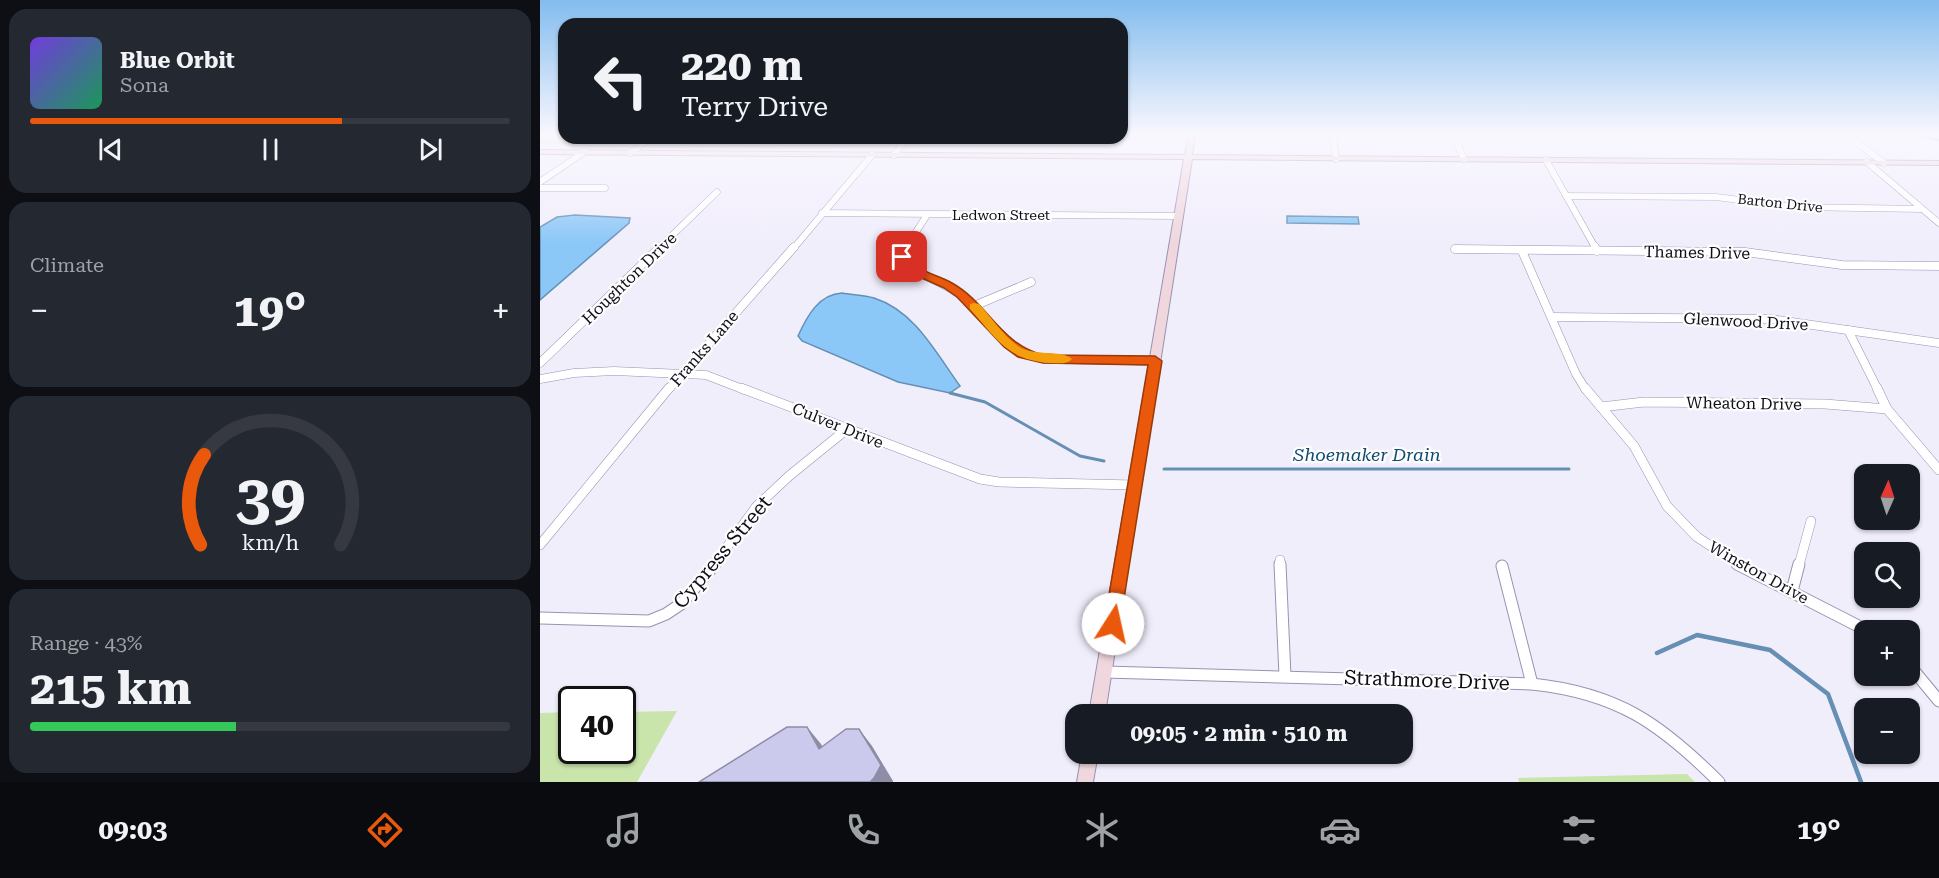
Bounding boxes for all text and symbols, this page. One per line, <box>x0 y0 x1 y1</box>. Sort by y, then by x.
text: 220 m <box>681 41 803 90</box>
icon: left <box>582 42 660 120</box>
text: Blue Orbit <box>120 48 235 73</box>
text: Sona <box>120 73 169 97</box>
text: Terry Drive <box>681 91 828 123</box>
icon: previous <box>94 133 127 166</box>
icon: pause <box>254 133 287 166</box>
icon: next <box>414 133 447 166</box>
street label: Barton Drive <box>1737 191 1824 215</box>
street label: Ledwon Street <box>952 207 1050 223</box>
street label: Houghton Drive <box>578 228 681 328</box>
pin <box>876 231 927 282</box>
icon: arrive <box>885 240 918 273</box>
street label: Thames Drive <box>1644 242 1751 263</box>
text: Climate <box>30 253 104 277</box>
text: 19° <box>234 284 306 337</box>
text: − <box>30 291 48 330</box>
text: + <box>492 291 510 330</box>
street label: Franks Lane <box>666 306 743 390</box>
street label: Glenwood Drive <box>1683 309 1809 334</box>
street label: Wheaton Drive <box>1686 393 1802 414</box>
street label: Culver Drive <box>789 399 886 452</box>
water label: Shoemaker Drain <box>1292 444 1441 465</box>
text: 39 <box>235 461 305 534</box>
north arrow <box>1854 464 1920 530</box>
map controls <box>1854 464 1920 764</box>
street label: Cypress Street <box>668 490 777 613</box>
text: km/h <box>241 530 299 555</box>
street label: Winston Drive <box>1706 537 1812 608</box>
button: search <box>1854 542 1920 608</box>
position arrow <box>1081 592 1145 656</box>
button: + <box>1854 620 1920 686</box>
text: Range · 43% <box>30 631 142 655</box>
text: 215 km <box>30 662 191 715</box>
street label: Strathmore Drive <box>1344 665 1510 695</box>
speed limit sign: 40 <box>558 686 636 764</box>
button: − <box>1854 698 1920 764</box>
text: 09:05 · 2 min · 510 m <box>1130 721 1348 746</box>
icon: directions <box>364 809 406 851</box>
icon: music <box>603 809 645 851</box>
icon: phone <box>842 809 884 851</box>
icon: climate <box>1081 809 1123 851</box>
icon: car <box>1319 809 1361 851</box>
icon: filters <box>1558 809 1600 851</box>
text: 09:03 <box>98 814 167 846</box>
text: 19° <box>1797 814 1841 846</box>

